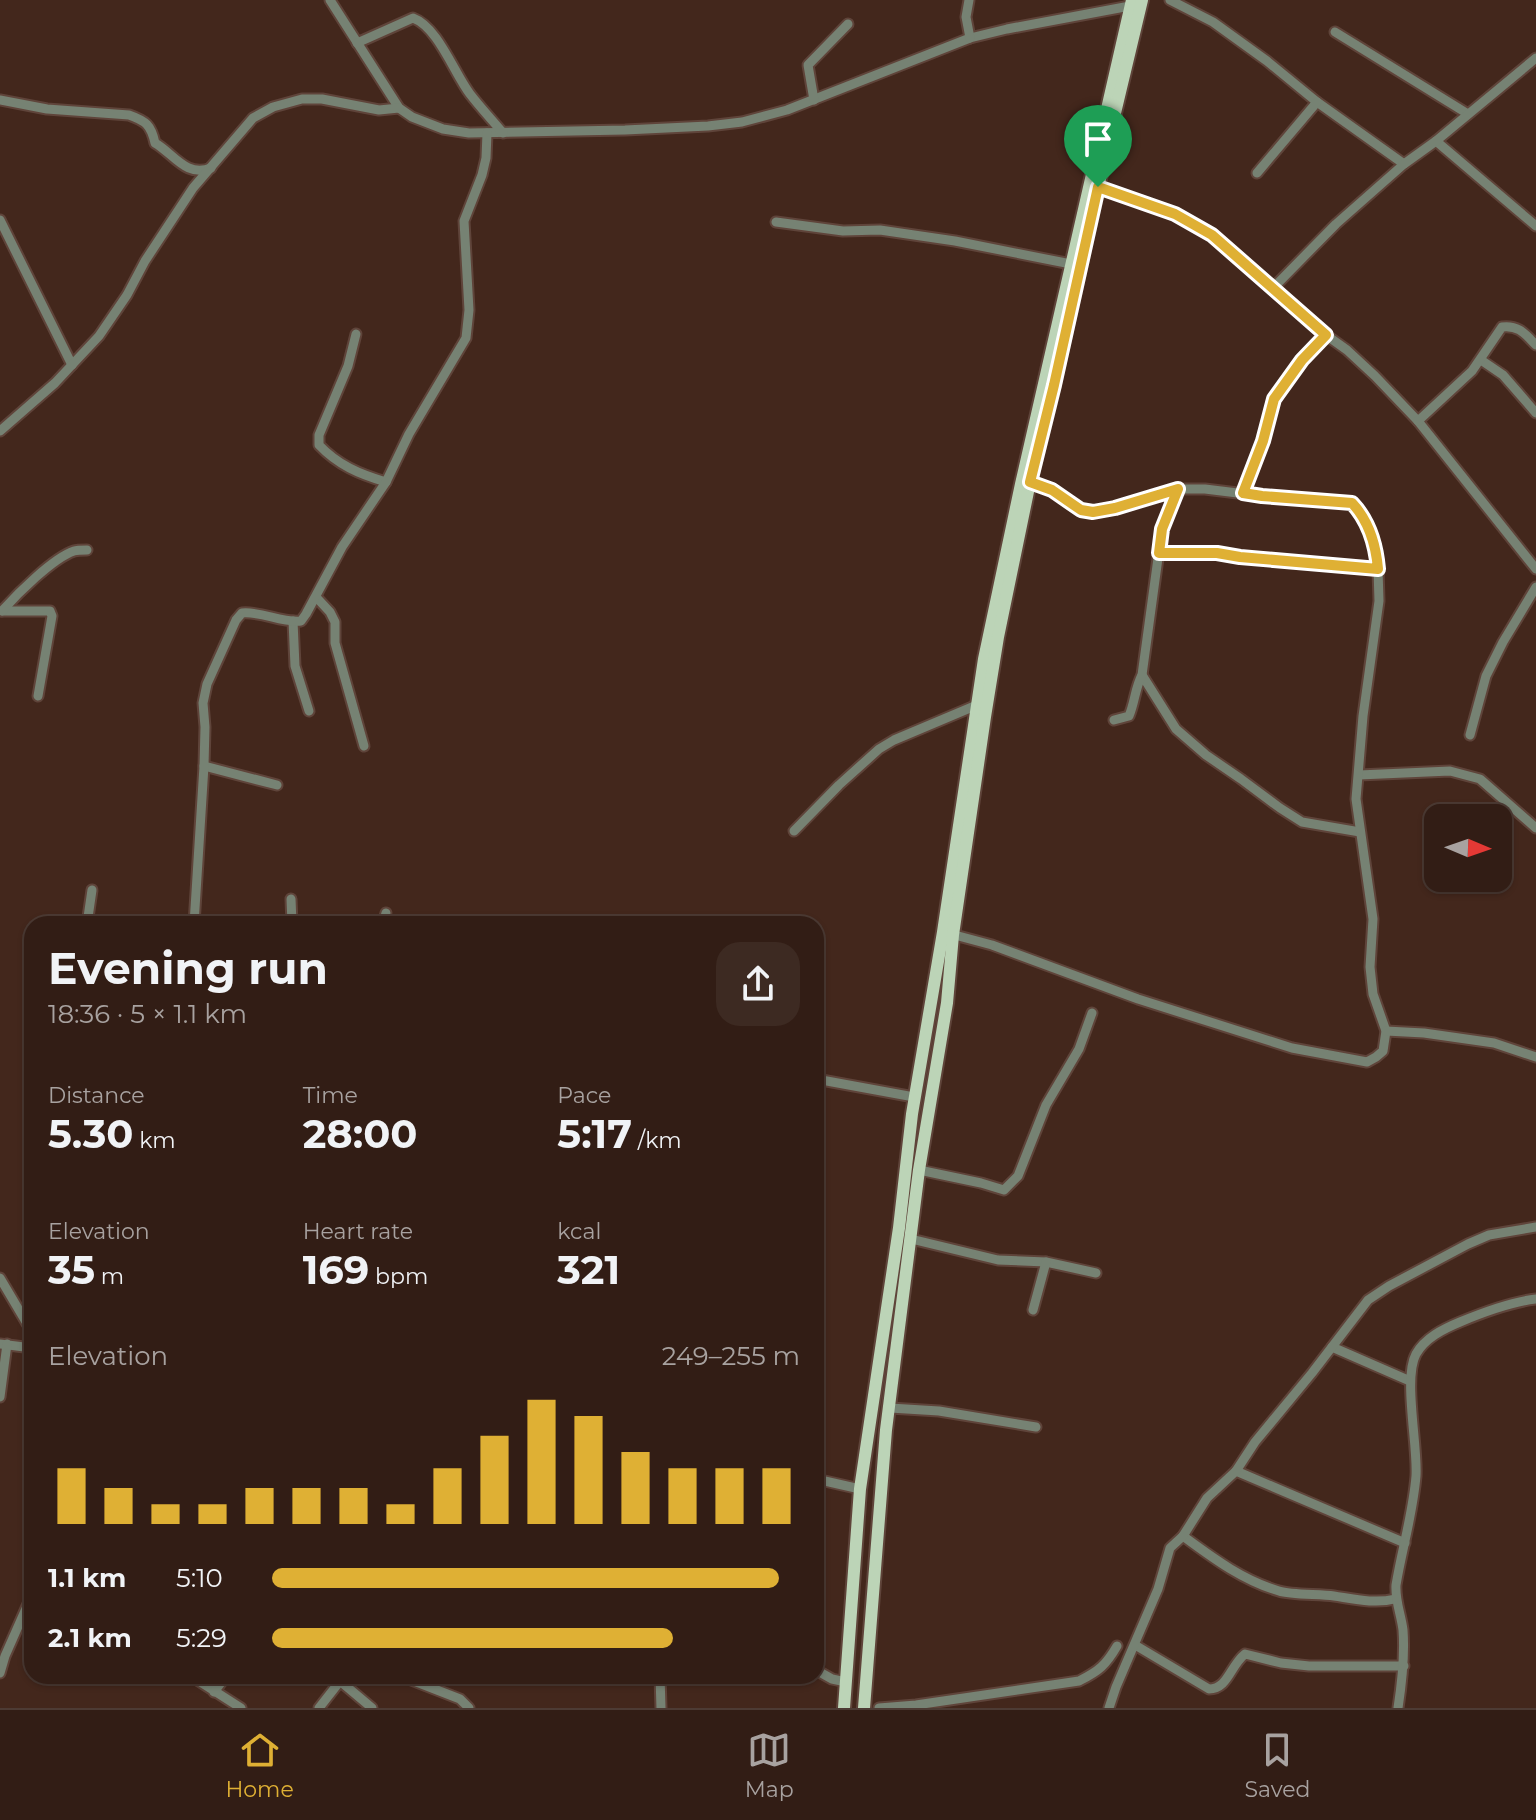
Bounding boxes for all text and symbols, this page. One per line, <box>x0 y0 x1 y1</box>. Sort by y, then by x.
pin <box>1064 105 1132 187</box>
icon: arrive <box>1076 117 1120 161</box>
north arrow <box>1424 804 1512 892</box>
map controls <box>1424 804 1512 892</box>
text: Evening run <box>48 941 328 995</box>
button: share <box>716 942 800 1026</box>
text: 18:36 · 5 × 1.1 km <box>48 998 247 1030</box>
text: Distance <box>48 1082 145 1109</box>
text: Time <box>303 1082 358 1109</box>
text: Pace <box>557 1082 611 1109</box>
text: 5.30 <box>48 1109 134 1158</box>
text: 28:00 <box>303 1109 417 1158</box>
text: 5:17 <box>557 1109 632 1158</box>
text: km <box>134 1127 176 1154</box>
text: /km <box>632 1127 682 1154</box>
text: Elevation <box>48 1218 150 1245</box>
text: Heart rate <box>303 1218 413 1245</box>
text: kcal <box>557 1218 601 1245</box>
text: 35 <box>48 1245 95 1294</box>
text: 169 <box>303 1245 369 1294</box>
text: 321 <box>557 1245 620 1294</box>
text: m <box>95 1263 124 1290</box>
text: bpm <box>369 1263 428 1290</box>
text: Elevation <box>48 1340 168 1372</box>
text: 249–255 m <box>662 1340 800 1372</box>
text: 1.1 km <box>48 1562 126 1594</box>
text: 5:10 <box>176 1562 223 1594</box>
text: 2.1 km <box>48 1622 132 1654</box>
text: 5:29 <box>176 1622 227 1654</box>
tab: Home <box>225 1728 294 1803</box>
tab: Map <box>745 1728 794 1803</box>
tab: Saved <box>1244 1728 1311 1803</box>

